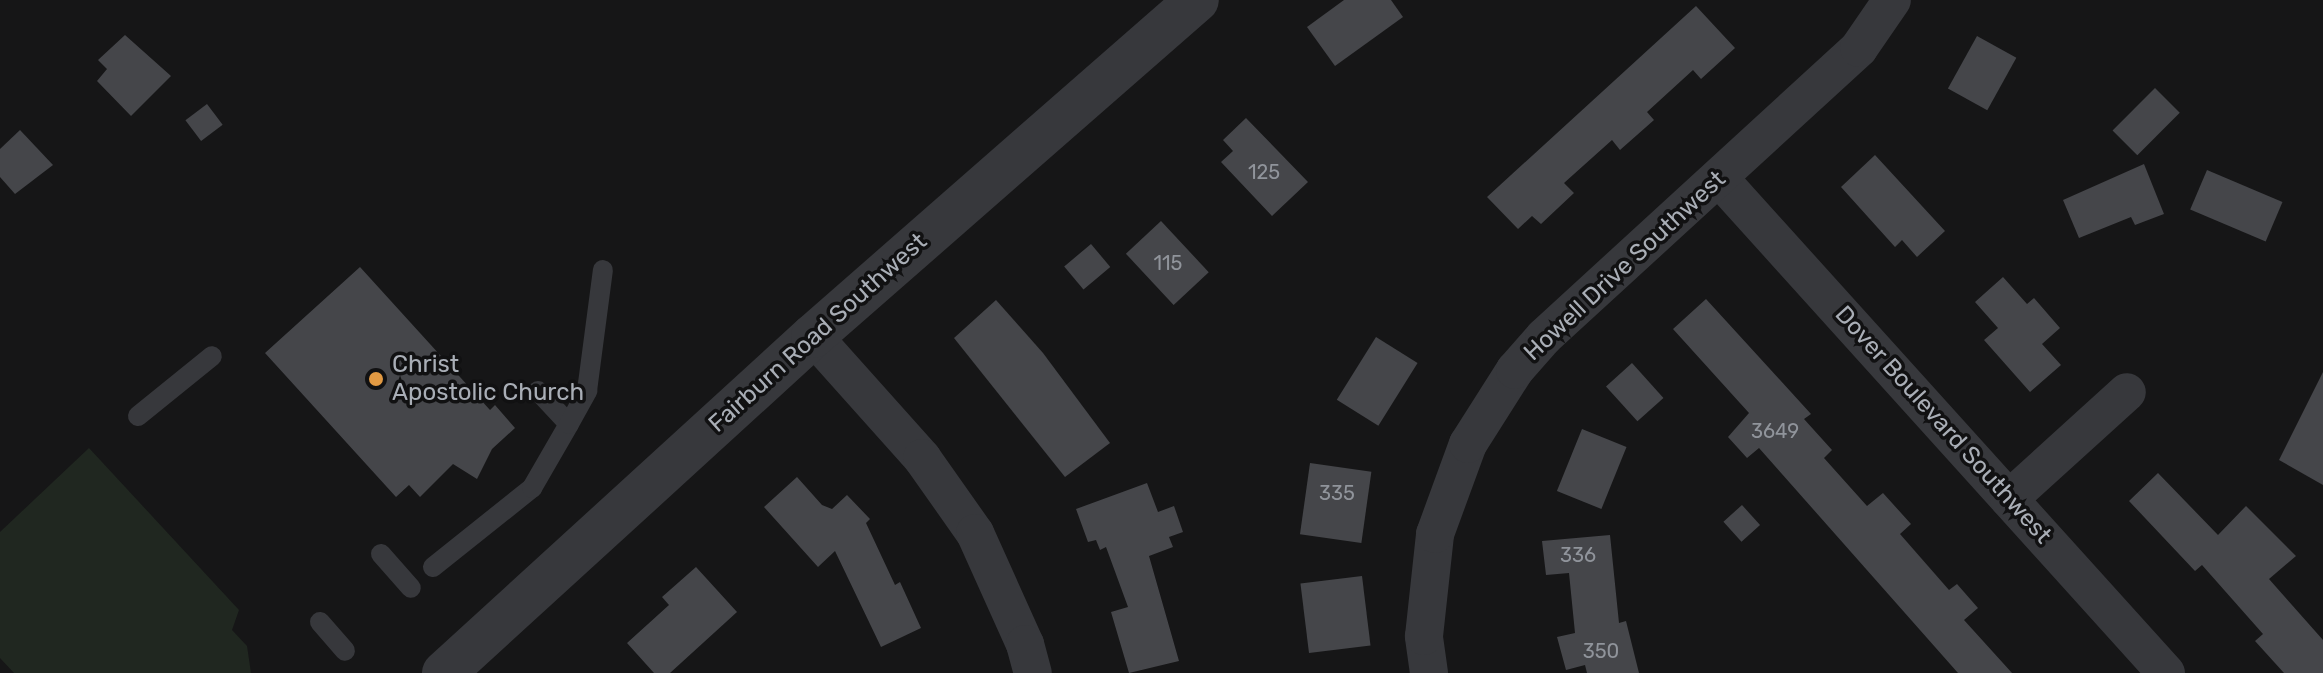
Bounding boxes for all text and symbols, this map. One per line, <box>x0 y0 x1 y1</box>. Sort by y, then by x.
house number: 125 <box>1248 160 1280 184</box>
street label: Howell Drive Southwest <box>1518 165 1732 367</box>
street label: Fairburn Road Southwest <box>703 227 933 439</box>
house number: 115 <box>1154 251 1182 275</box>
street label: Dover Boulevard Southwest <box>1828 300 2058 550</box>
place label: Christ Apostolic Church <box>392 351 584 407</box>
marker: Christ Apostolic Church <box>367 370 385 388</box>
house number: 3649 <box>1751 419 1799 443</box>
house number: 335 <box>1319 481 1355 505</box>
house number: 336 <box>1560 543 1596 567</box>
house number: 350 <box>1583 639 1619 663</box>

